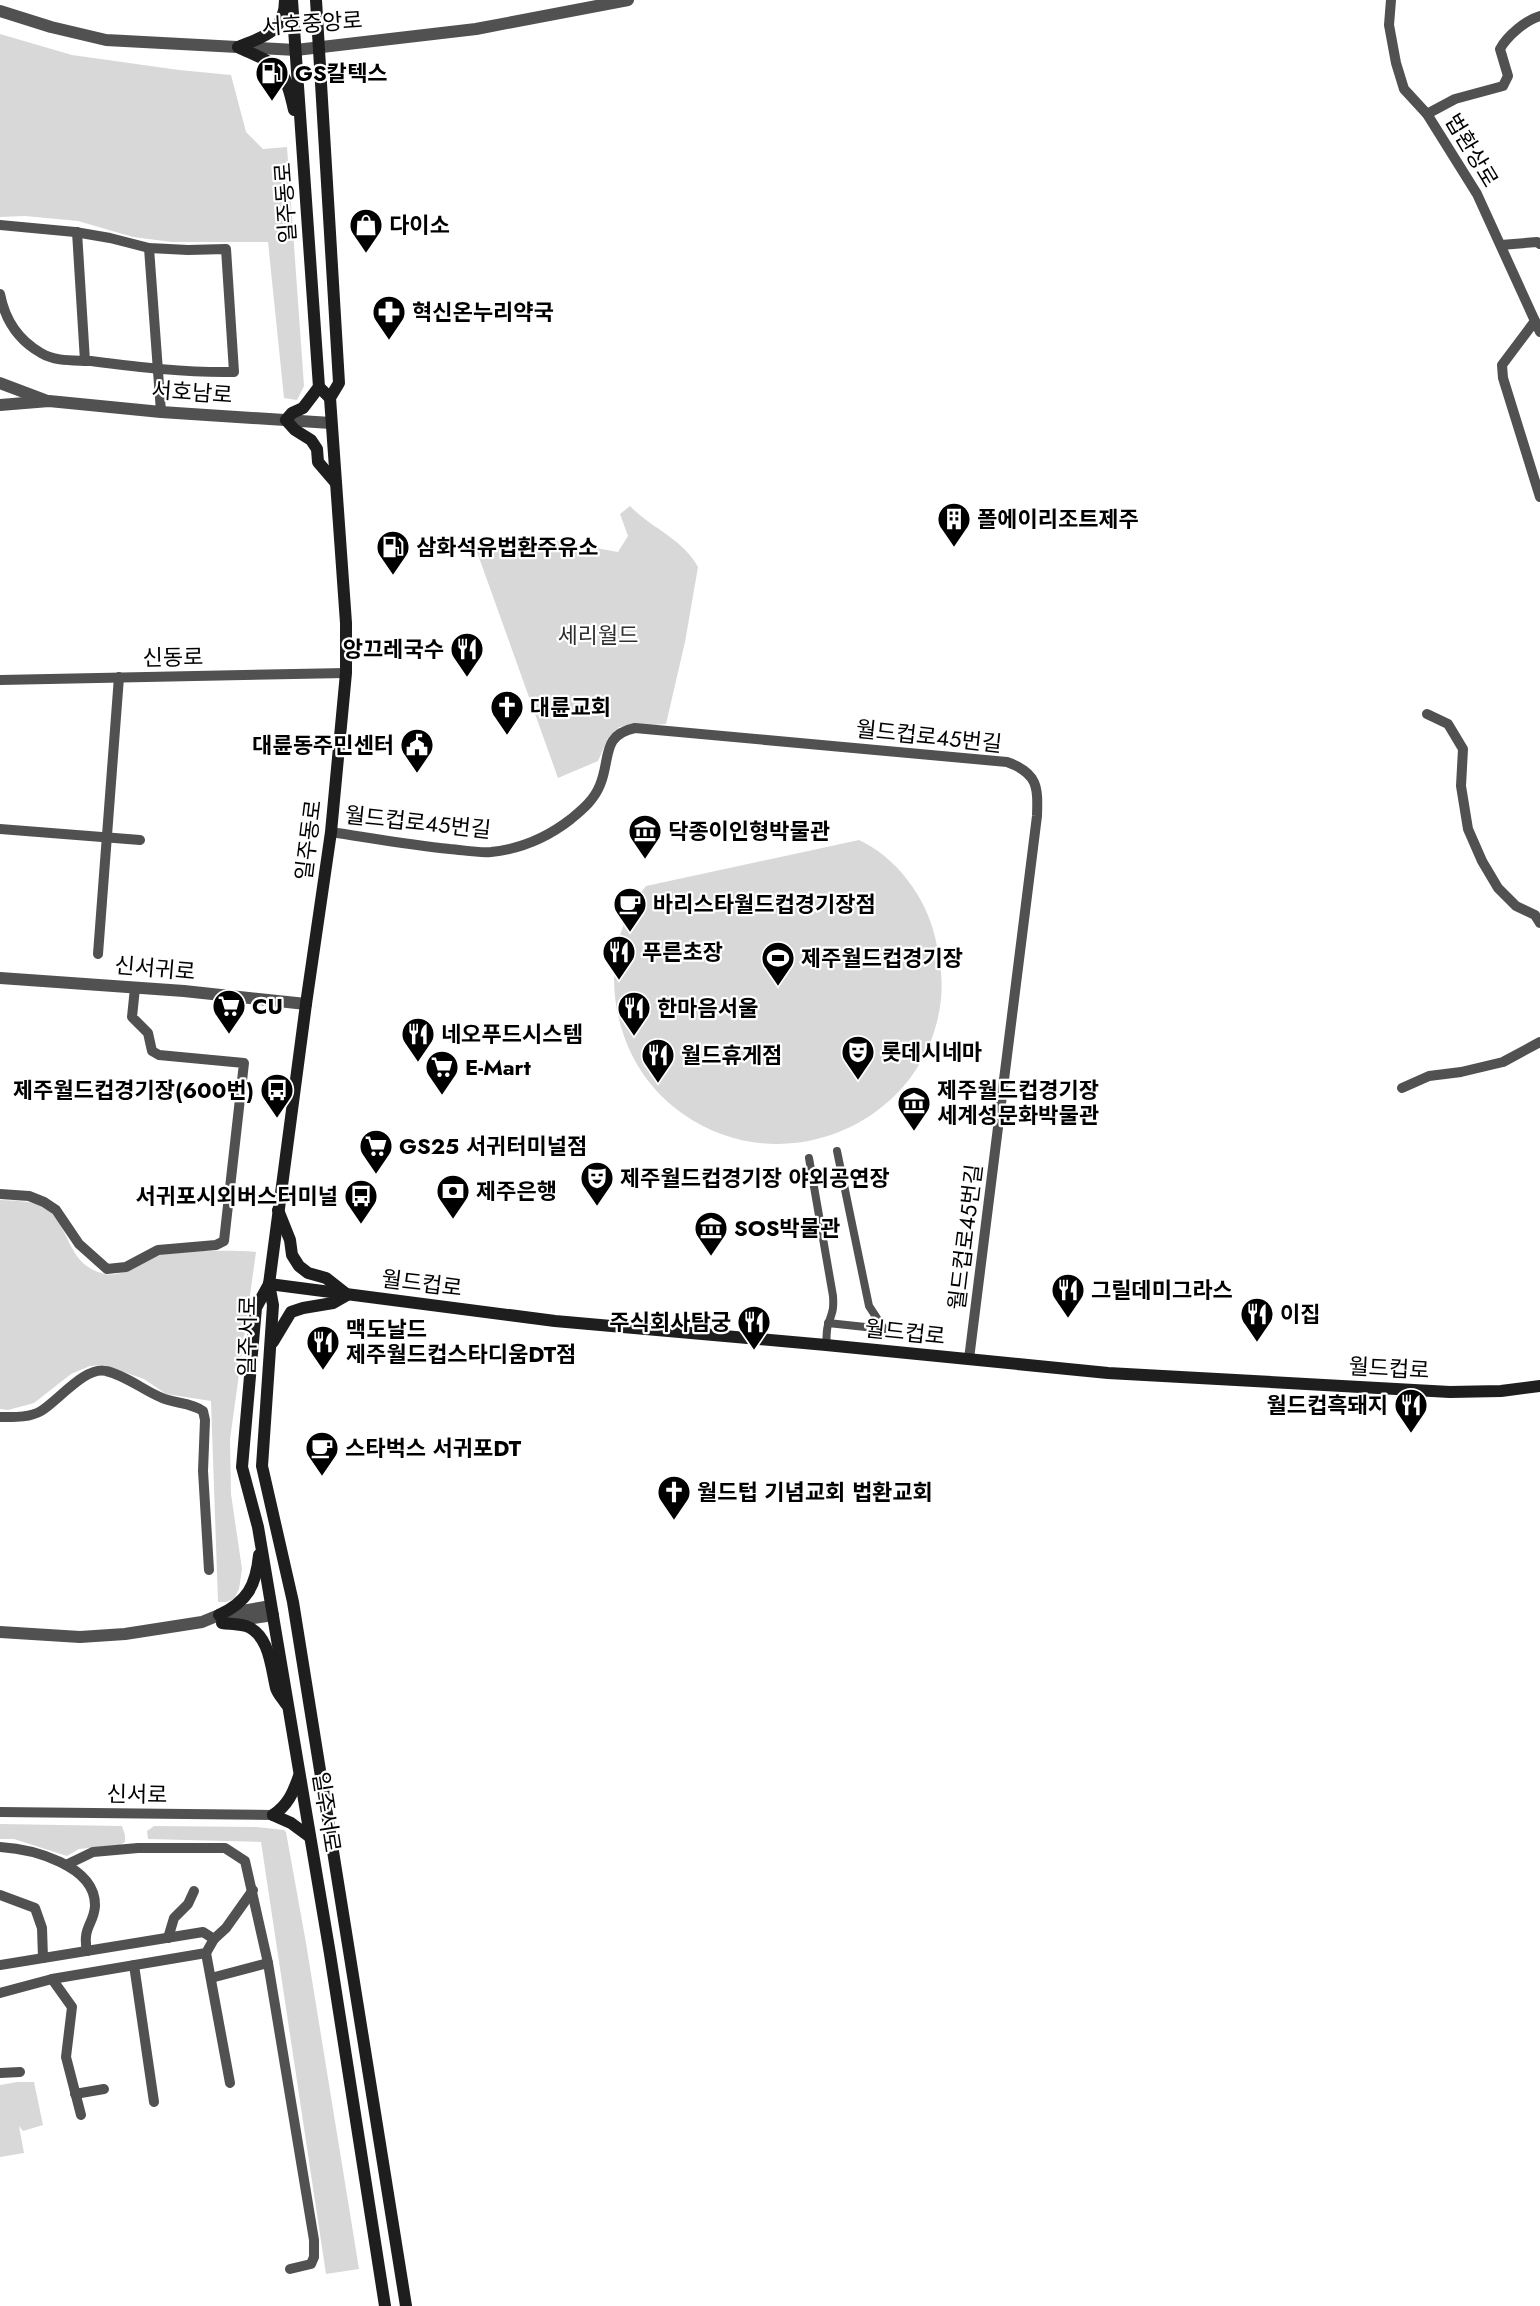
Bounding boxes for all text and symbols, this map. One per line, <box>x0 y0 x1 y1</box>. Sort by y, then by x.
street label: 서호중앙로 <box>260 4 364 42</box>
fuel station icon: GS칼텍스 <box>254 55 290 102</box>
place label: GS칼텍스 <box>295 57 387 89</box>
street label: 법환상로 <box>1437 107 1507 193</box>
street label: 일주동로 <box>266 161 304 245</box>
shop icon: 다이소 <box>348 207 384 254</box>
place label: 다이소 <box>389 209 450 241</box>
pharmacy icon: 혁신온누리약국 <box>371 294 407 341</box>
place label: 혁신온누리약국 <box>412 296 554 328</box>
street label: 서호남로 <box>150 373 234 411</box>
building icon: 폴에이리조트제주 <box>936 501 972 548</box>
place label: 폴에이리조트제주 <box>977 503 1139 535</box>
fuel station icon: 삼화석유법환주유소 <box>375 529 411 576</box>
place label: 삼화석유법환주유소 <box>416 531 598 563</box>
park label: 세리월드 <box>558 619 638 651</box>
restaurant icon: 앙끄레국수 <box>449 631 485 678</box>
place label: 앙끄레국수 <box>343 633 444 665</box>
street label: 신동로 <box>142 640 204 674</box>
church icon: 대륜교회 <box>489 689 525 736</box>
place label: 대륜교회 <box>530 691 611 723</box>
street label: 월드컵로45번길 <box>854 712 1004 760</box>
public building icon: 대륜동주민센터 <box>399 727 435 774</box>
place label: 대륜동주민센터 <box>252 729 394 761</box>
street label: 일주동로 <box>287 798 329 882</box>
street label: 월드컵로45번길 <box>343 798 493 846</box>
museum icon: 닥종이인형박물관 <box>627 813 663 860</box>
place label: 닥종이인형박물관 <box>668 815 830 847</box>
cafe icon: 바리스타월드컵경기장점 <box>612 886 648 933</box>
place label: 바리스타월드컵경기장점 <box>653 888 876 920</box>
restaurant icon: 푸른초장 <box>601 934 637 981</box>
place label: 푸른초장 <box>642 936 723 968</box>
sports icon: 제주월드컵경기장 <box>760 940 796 987</box>
place label: 제주월드컵경기장 <box>801 942 963 974</box>
street label: 신서귀로 <box>113 949 197 987</box>
supermarket icon: CU <box>211 988 247 1035</box>
place label: CU <box>252 990 283 1022</box>
restaurant icon: 한마음서울 <box>616 990 652 1037</box>
place label: 한마음서울 <box>657 992 758 1024</box>
restaurant icon: 네오푸드시스템 <box>400 1016 436 1063</box>
place label: 네오푸드시스템 <box>441 1018 583 1050</box>
theatre icon: 롯데시네마 <box>840 1034 876 1081</box>
place label: 롯데시네마 <box>881 1036 982 1068</box>
restaurant icon: 월드휴게점 <box>640 1037 676 1084</box>
place label: 월드휴게점 <box>681 1039 782 1071</box>
supermarket icon: E-Mart <box>424 1049 460 1096</box>
place label: E-Mart <box>465 1051 531 1083</box>
bus stop icon: 제주월드컵경기장(600번) <box>259 1072 295 1119</box>
place label: 제주월드컵경기장(600번) <box>13 1074 254 1106</box>
place label: 제주월드컵경기장 세계성문화박물관 <box>937 1074 1099 1131</box>
museum icon: 제주월드컵경기장 세계성문화박물관 <box>896 1085 932 1132</box>
supermarket icon: GS25 서귀터미널점 <box>358 1128 394 1175</box>
place label: GS25 서귀터미널점 <box>399 1130 587 1162</box>
theatre icon: 제주월드컵경기장 야외공연장 <box>579 1160 615 1207</box>
place label: 제주월드컵경기장 야외공연장 <box>620 1162 890 1194</box>
street label: 월드컵로45번길 <box>940 1162 990 1312</box>
bank icon: 제주은행 <box>435 1173 471 1220</box>
place label: 제주은행 <box>476 1175 557 1207</box>
bus stop icon: 서귀포시외버스터미널 <box>343 1178 379 1225</box>
place label: 서귀포시외버스터미널 <box>136 1180 338 1212</box>
museum icon: SOS박물관 <box>693 1210 729 1257</box>
place label: SOS박물관 <box>734 1212 840 1244</box>
street label: 월드컵로 <box>380 1262 464 1304</box>
restaurant icon: 그릴데미그라스 <box>1050 1272 1086 1319</box>
place label: 그릴데미그라스 <box>1091 1274 1233 1306</box>
street label: 일주서로 <box>230 1295 264 1377</box>
restaurant icon: 이집 <box>1239 1296 1275 1343</box>
place label: 이집 <box>1280 1298 1320 1330</box>
restaurant icon: 주식회사탐궁 <box>736 1304 772 1351</box>
place label: 주식회사탐궁 <box>610 1306 731 1338</box>
street label: 월드컵로 <box>863 1312 947 1352</box>
place label: 맥도날드 제주월드컵스타디움DT점 <box>346 1313 576 1370</box>
restaurant icon: 맥도날드 제주월드컵스타디움DT점 <box>305 1324 341 1371</box>
street label: 월드컵로 <box>1348 1350 1430 1386</box>
restaurant icon: 월드컵흑돼지 <box>1393 1387 1429 1434</box>
place label: 월드컵흑돼지 <box>1267 1389 1388 1421</box>
cafe icon: 스타벅스 서귀포DT <box>304 1430 340 1477</box>
place label: 스타벅스 서귀포DT <box>345 1432 522 1464</box>
church icon: 월드텁 기념교회 법환교회 <box>656 1474 692 1521</box>
place label: 월드텁 기념교회 법환교회 <box>697 1476 933 1508</box>
street label: 일주서로 <box>305 1770 349 1854</box>
street label: 신서로 <box>106 1777 168 1811</box>

